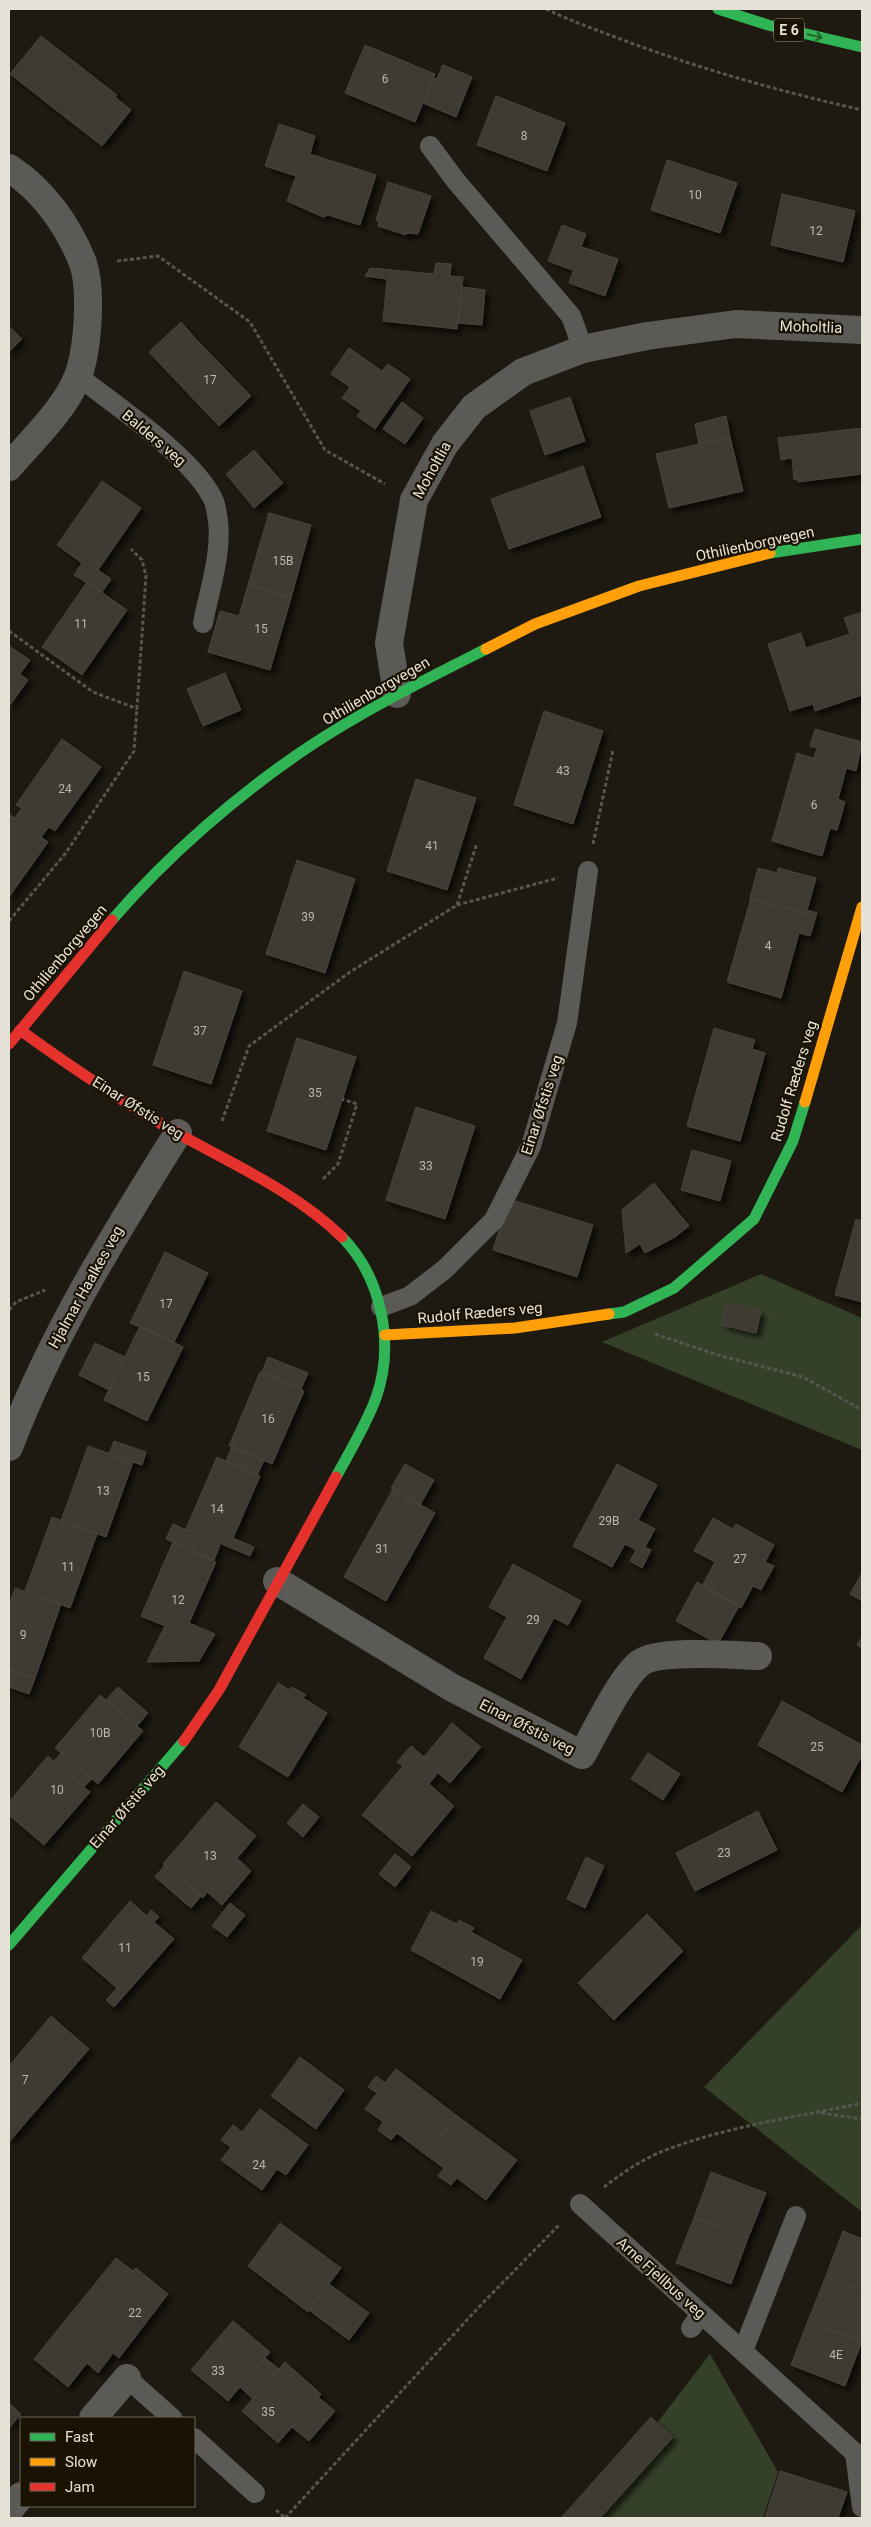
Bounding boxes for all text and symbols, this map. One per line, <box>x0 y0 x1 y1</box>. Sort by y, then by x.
road number: E 6 <box>774 18 804 42</box>
one-way arrow <box>807 32 823 41</box>
house number: 6 <box>382 72 389 86</box>
house number: 8 <box>521 129 528 143</box>
house number: 10 <box>688 188 702 202</box>
house number: 12 <box>809 224 823 238</box>
street label: Moholtlia <box>779 317 843 337</box>
house number: 17 <box>203 373 217 387</box>
street label: Balders veg <box>118 406 190 470</box>
street label: Moholtlia <box>409 438 455 502</box>
street label: Othilienborgvegen <box>694 523 816 565</box>
house number: 15B <box>273 554 293 568</box>
house number: 11 <box>74 617 88 631</box>
house number: 15 <box>254 622 268 636</box>
street label: Othilienborgvegen <box>319 653 433 729</box>
house number: 43 <box>556 764 570 778</box>
house number: 24 <box>58 782 72 796</box>
house number: 6 <box>811 798 818 812</box>
house number: 41 <box>425 839 439 853</box>
street label: Othilienborgvegen <box>19 901 111 1005</box>
house number: 39 <box>301 910 315 924</box>
house number: 4 <box>765 939 772 953</box>
street label: Rudolf Ræders veg <box>767 1018 821 1144</box>
house number: 37 <box>193 1024 207 1038</box>
street label: Einar Øfstis veg <box>517 1053 567 1157</box>
street label: Einar Øfstis veg <box>89 1073 187 1143</box>
house number: 35 <box>308 1086 322 1100</box>
house number: 33 <box>419 1159 433 1173</box>
street label: Hjalmar Haalkes veg <box>45 1223 127 1351</box>
house number: 17 <box>159 1297 173 1311</box>
street label: Rudolf Ræders veg <box>417 1299 543 1327</box>
house number: 15 <box>136 1370 150 1384</box>
house number: 16 <box>261 1412 275 1426</box>
house number: 13 <box>96 1484 110 1498</box>
house number: 14 <box>210 1502 224 1516</box>
house number: 29B <box>599 1514 619 1528</box>
house number: 31 <box>375 1542 389 1556</box>
house number: 27 <box>733 1552 747 1566</box>
house number: 11 <box>61 1560 75 1574</box>
house number: 12 <box>171 1593 185 1607</box>
house number: 29 <box>526 1613 540 1627</box>
house number: 9 <box>20 1628 26 1642</box>
street label: Einar Øfstis veg <box>476 1695 578 1759</box>
house number: 10B <box>90 1726 110 1740</box>
house number: 25 <box>810 1740 824 1754</box>
street label: Einar Øfstis veg <box>86 1762 168 1852</box>
house number: 10 <box>50 1783 64 1797</box>
house number: 23 <box>717 1846 731 1860</box>
house number: 13 <box>203 1849 217 1863</box>
house number: 11 <box>118 1941 132 1955</box>
house number: 19 <box>470 1955 484 1969</box>
house number: 7 <box>22 2073 29 2087</box>
house number: 24 <box>252 2158 266 2172</box>
street label: Arne Fjellbus veg <box>613 2233 709 2323</box>
house number: 22 <box>128 2306 142 2320</box>
house number: 4E <box>829 2348 843 2362</box>
house number: 33 <box>211 2364 225 2378</box>
house number: 35 <box>261 2405 275 2419</box>
legend <box>20 2417 195 2507</box>
text: Fast <box>65 2428 94 2446</box>
text: Slow <box>65 2453 97 2471</box>
text: Jam <box>65 2478 95 2496</box>

